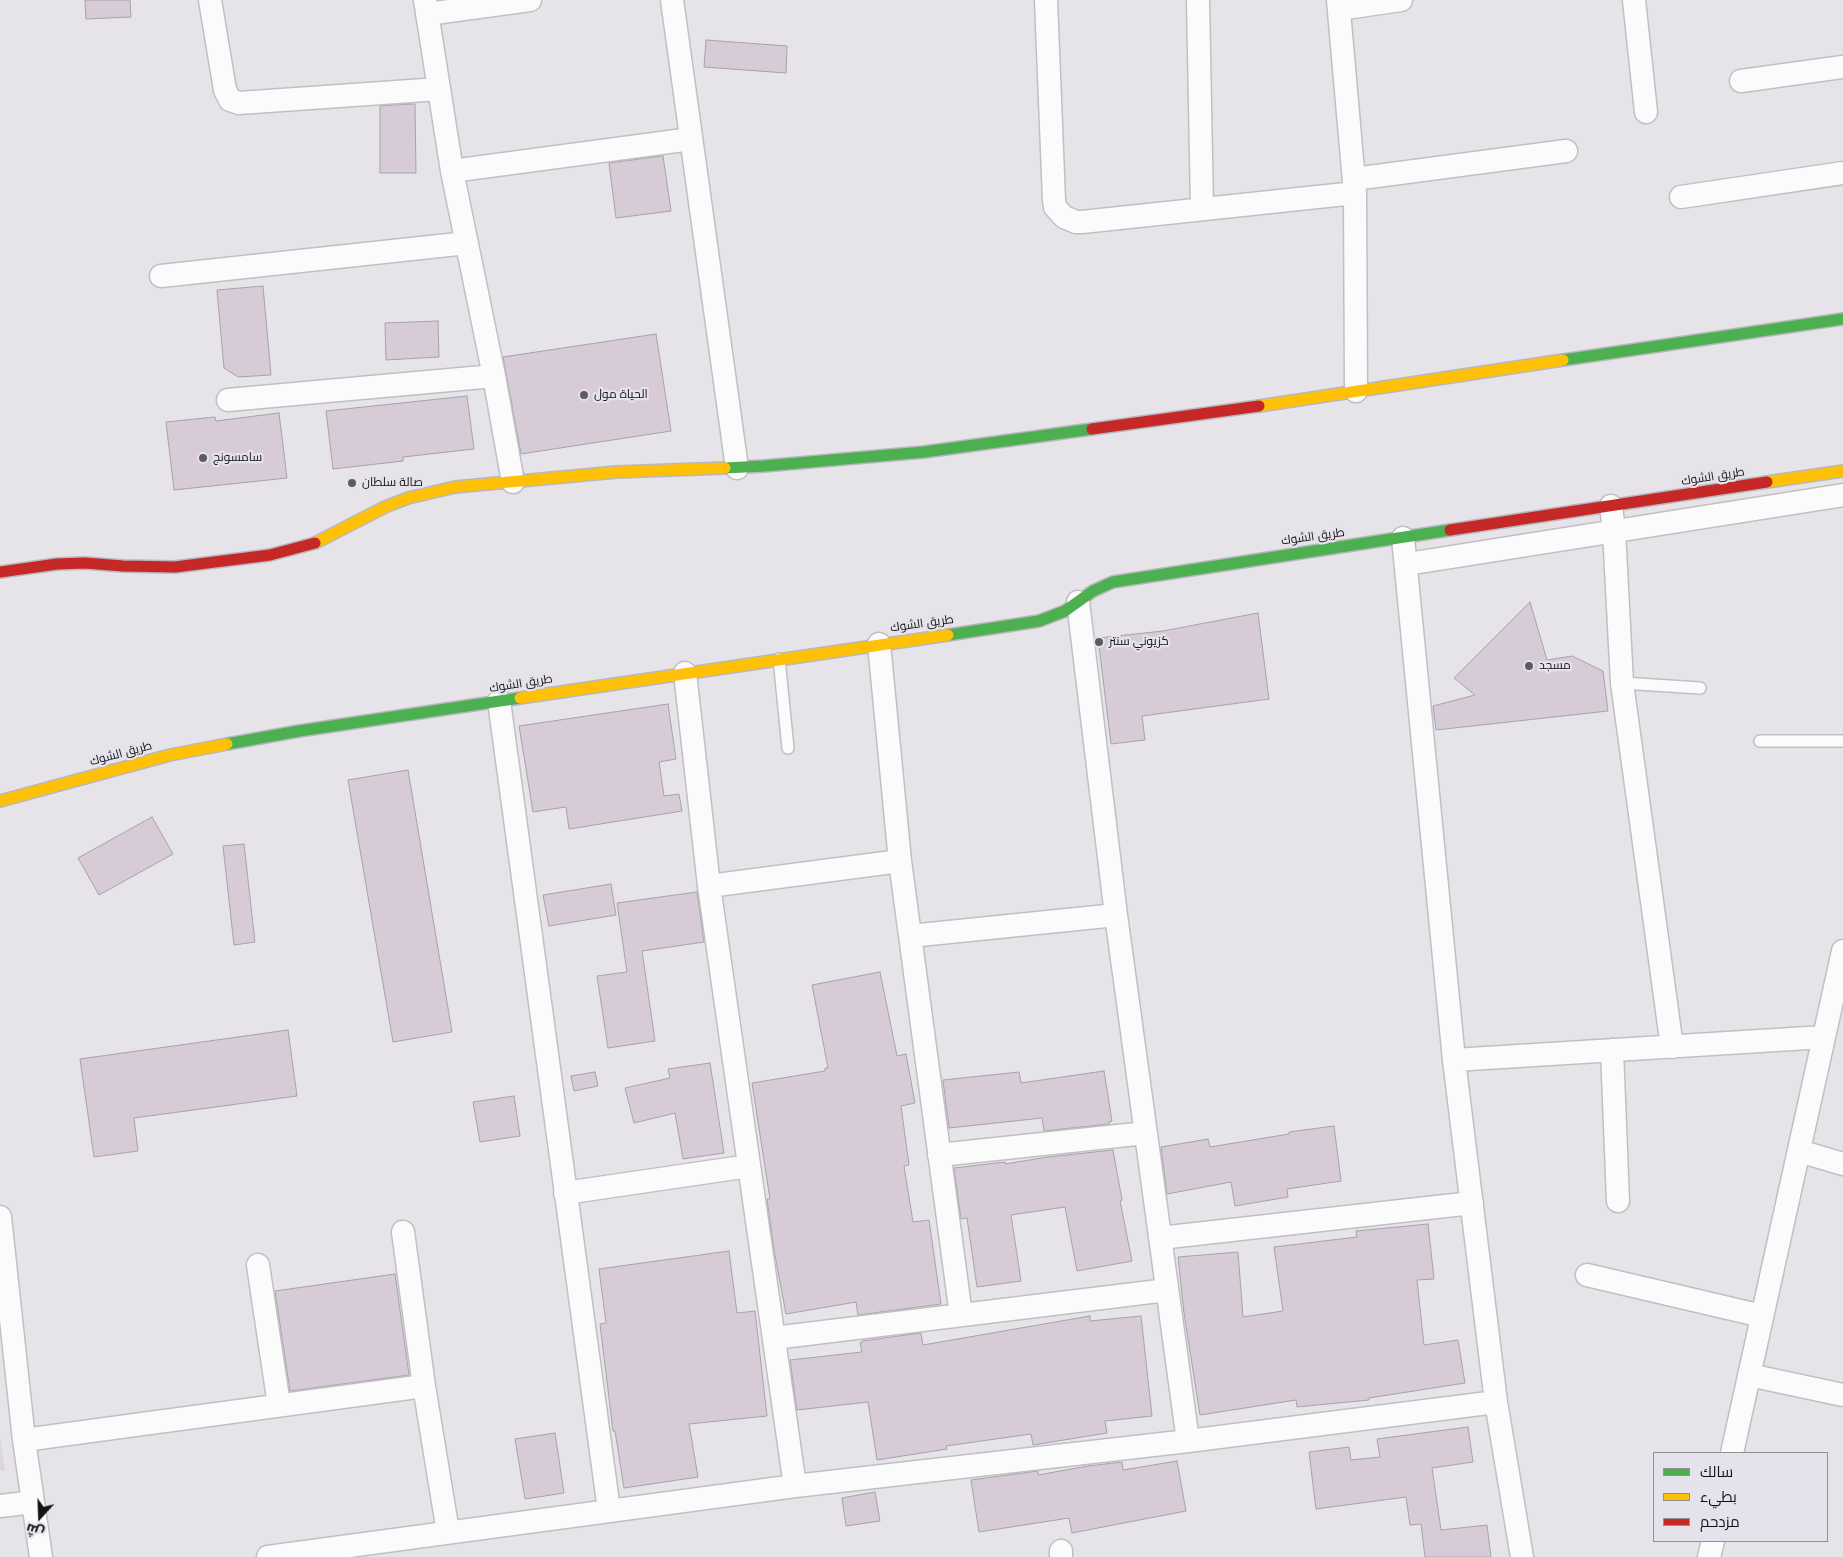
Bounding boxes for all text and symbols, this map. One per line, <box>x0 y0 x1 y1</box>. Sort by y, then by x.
place label: الحياة مول <box>594 388 648 402</box>
marker: الحياة مول <box>578 389 590 401</box>
place label: سامسونج <box>213 451 262 465</box>
marker: سامسونج <box>197 452 209 464</box>
street label: طريق الشوك <box>1680 465 1746 489</box>
place label: صالة سلطان <box>362 476 423 490</box>
marker: صالة سلطان <box>346 477 358 489</box>
street label: طريق الشوك <box>1280 525 1346 549</box>
street label: طريق الشوك <box>889 612 955 636</box>
place label: كزيوني سنتر <box>1109 635 1169 649</box>
marker: كزيوني سنتر <box>1093 636 1105 648</box>
place label: مسجد <box>1539 659 1571 673</box>
marker: مسجد <box>1523 660 1535 672</box>
street label: طريق الشوك <box>488 672 554 696</box>
street label: طريق الشوك <box>88 739 154 769</box>
legend <box>1653 1452 1828 1542</box>
text: سالك <box>1700 1462 1733 1482</box>
text: بطيء <box>1700 1487 1737 1507</box>
north arrow <box>15 1492 65 1542</box>
text: مزدحم <box>1700 1512 1740 1532</box>
text: ش <box>23 1520 46 1543</box>

